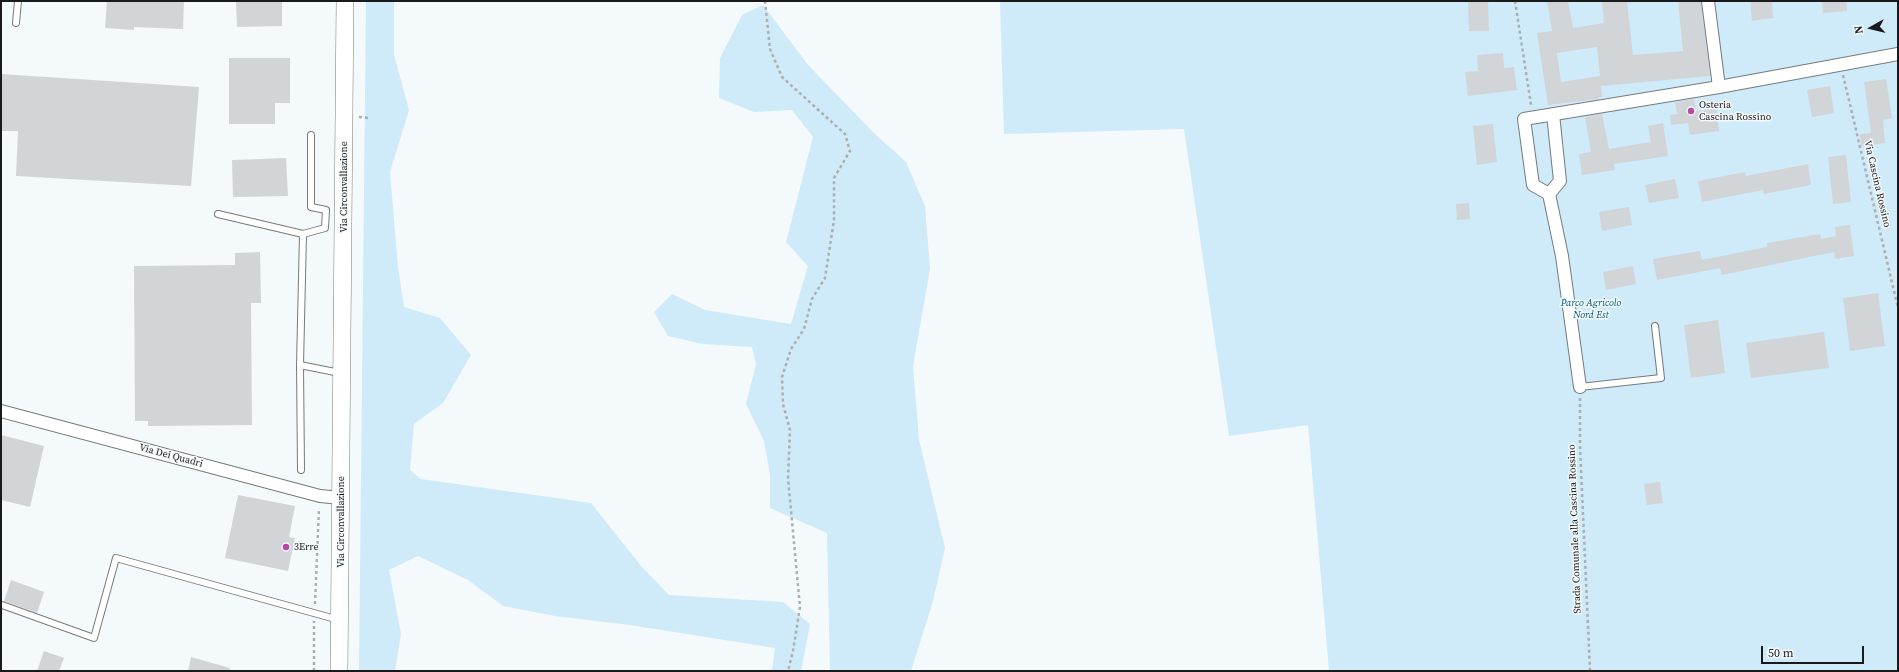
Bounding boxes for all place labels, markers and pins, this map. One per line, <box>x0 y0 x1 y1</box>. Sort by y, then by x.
place label: Osteria Cascina Rossino <box>1699 99 1771 122</box>
marker: Osteria Cascina Rossino <box>1686 106 1696 116</box>
place label: 3Erre <box>294 541 318 553</box>
marker: 3Erre <box>281 542 291 552</box>

